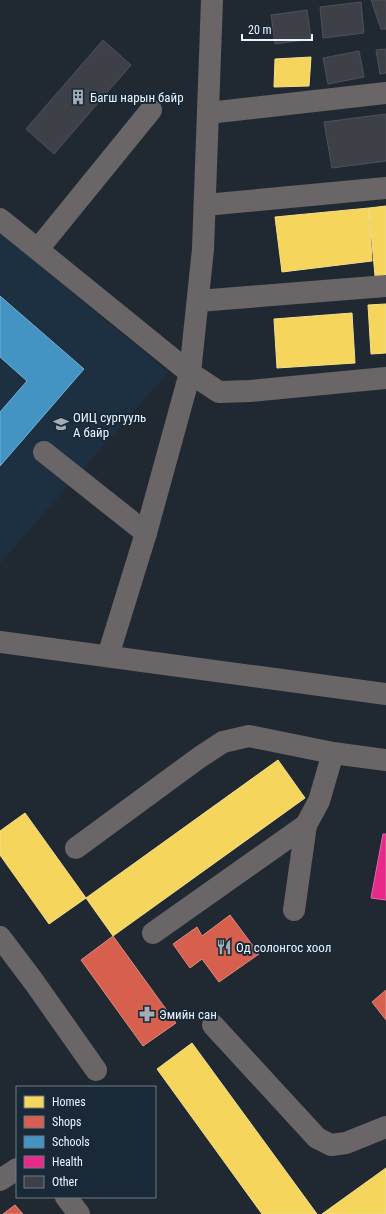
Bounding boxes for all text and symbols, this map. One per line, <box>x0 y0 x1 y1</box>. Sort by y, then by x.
scale bar <box>242 16 312 42</box>
text: 20 m <box>248 23 272 37</box>
building icon: Багш нарын байр <box>69 88 87 106</box>
place label: Багш нарын байр <box>90 90 184 105</box>
place label: ОИЦ сургууль А байр <box>73 410 146 440</box>
school or university icon: ОИЦ сургууль А байр <box>52 415 70 433</box>
restaurant icon: Од солонгос хоол <box>215 938 233 956</box>
place label: Од солонгос хоол <box>236 940 331 955</box>
pharmacy icon: Эмийн сан <box>138 1005 156 1023</box>
place label: Эмийн сан <box>159 1007 217 1022</box>
legend <box>16 1086 156 1198</box>
text: Homes <box>52 1095 86 1109</box>
text: Shops <box>52 1115 81 1129</box>
text: Schools <box>52 1135 90 1149</box>
text: Health <box>52 1155 83 1169</box>
text: Other <box>52 1175 78 1189</box>

